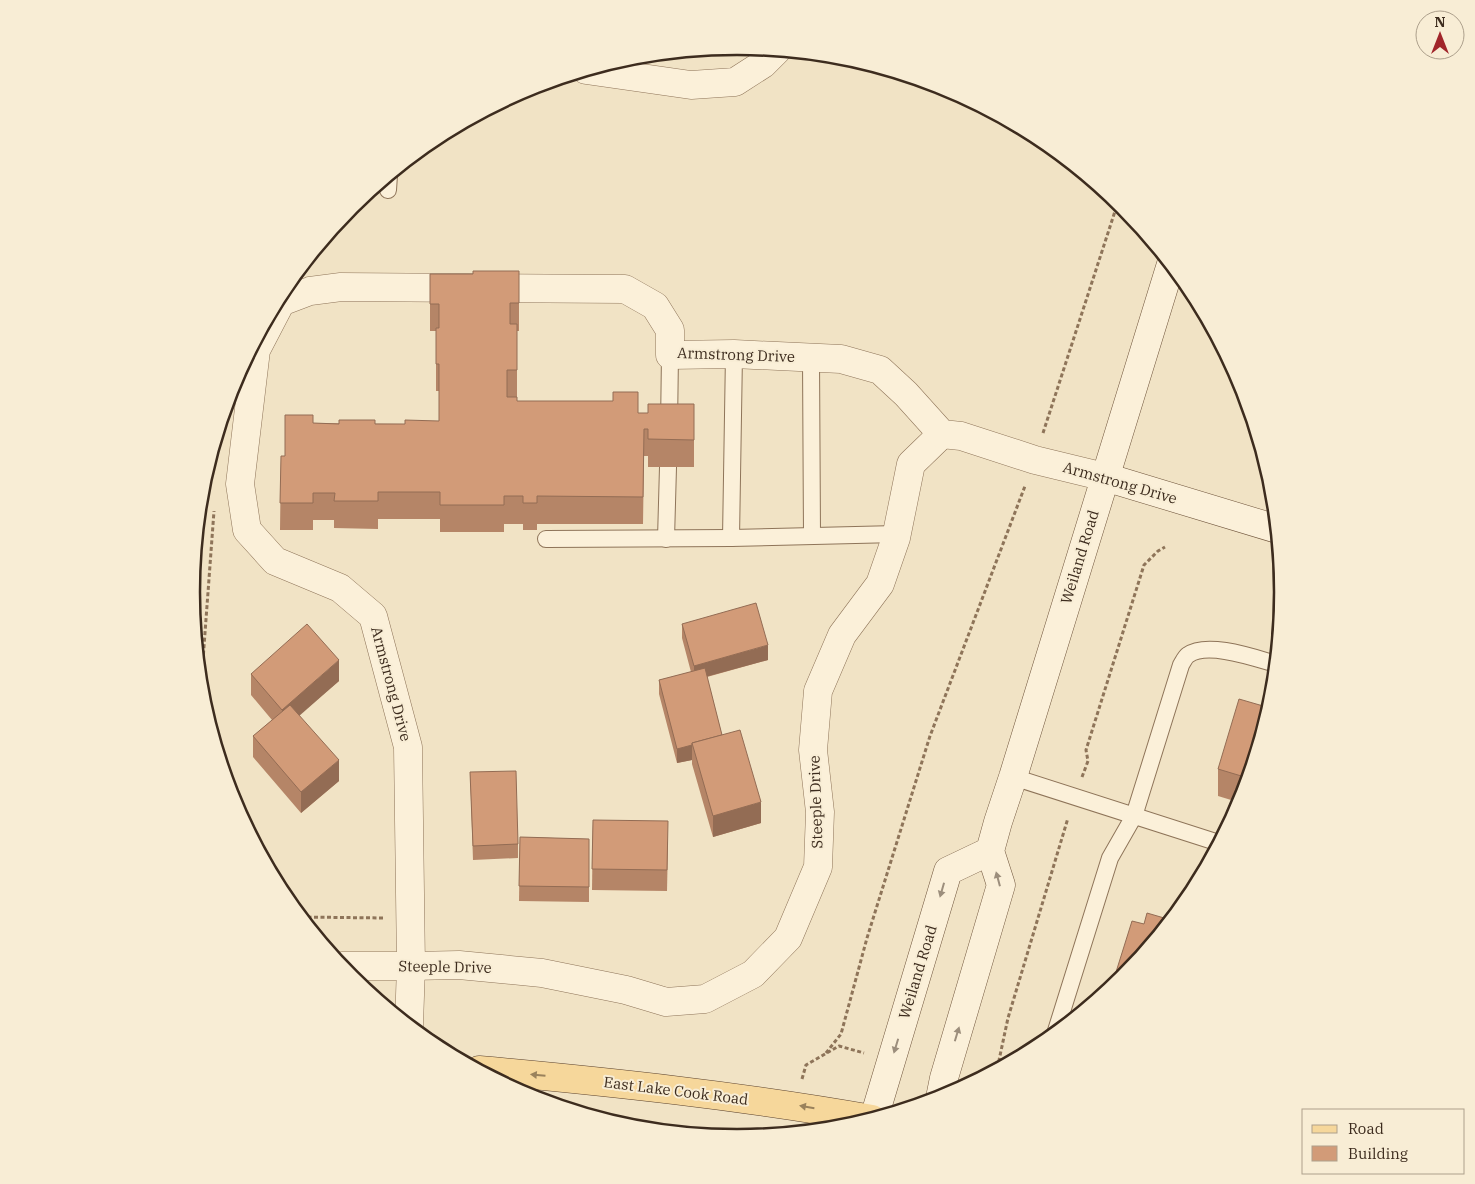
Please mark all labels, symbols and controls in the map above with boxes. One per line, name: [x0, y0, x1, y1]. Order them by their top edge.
north arrow: [1415, 10, 1465, 60]
text: N: [1434, 13, 1446, 31]
street label: Armstrong Drive: [677, 343, 795, 366]
street label: Armstrong Drive: [1061, 457, 1179, 508]
street label: Weiland Road: [1056, 508, 1103, 606]
street label: Armstrong Drive: [367, 624, 416, 743]
street label: Steeple Drive: [804, 755, 827, 849]
one-way arrow: [994, 871, 1002, 886]
one-way arrow: [938, 882, 946, 897]
street label: Weiland Road: [894, 923, 941, 1021]
street label: Steeple Drive: [398, 956, 492, 977]
one-way arrow: [953, 1027, 961, 1042]
one-way arrow: [891, 1038, 899, 1053]
one-way arrow: [530, 1071, 546, 1079]
street label: East Lake Cook Road: [603, 1072, 749, 1109]
one-way arrow: [799, 1103, 815, 1111]
legend: [1302, 1109, 1465, 1174]
text: Road: [1348, 1119, 1384, 1138]
text: Building: [1348, 1144, 1408, 1163]

